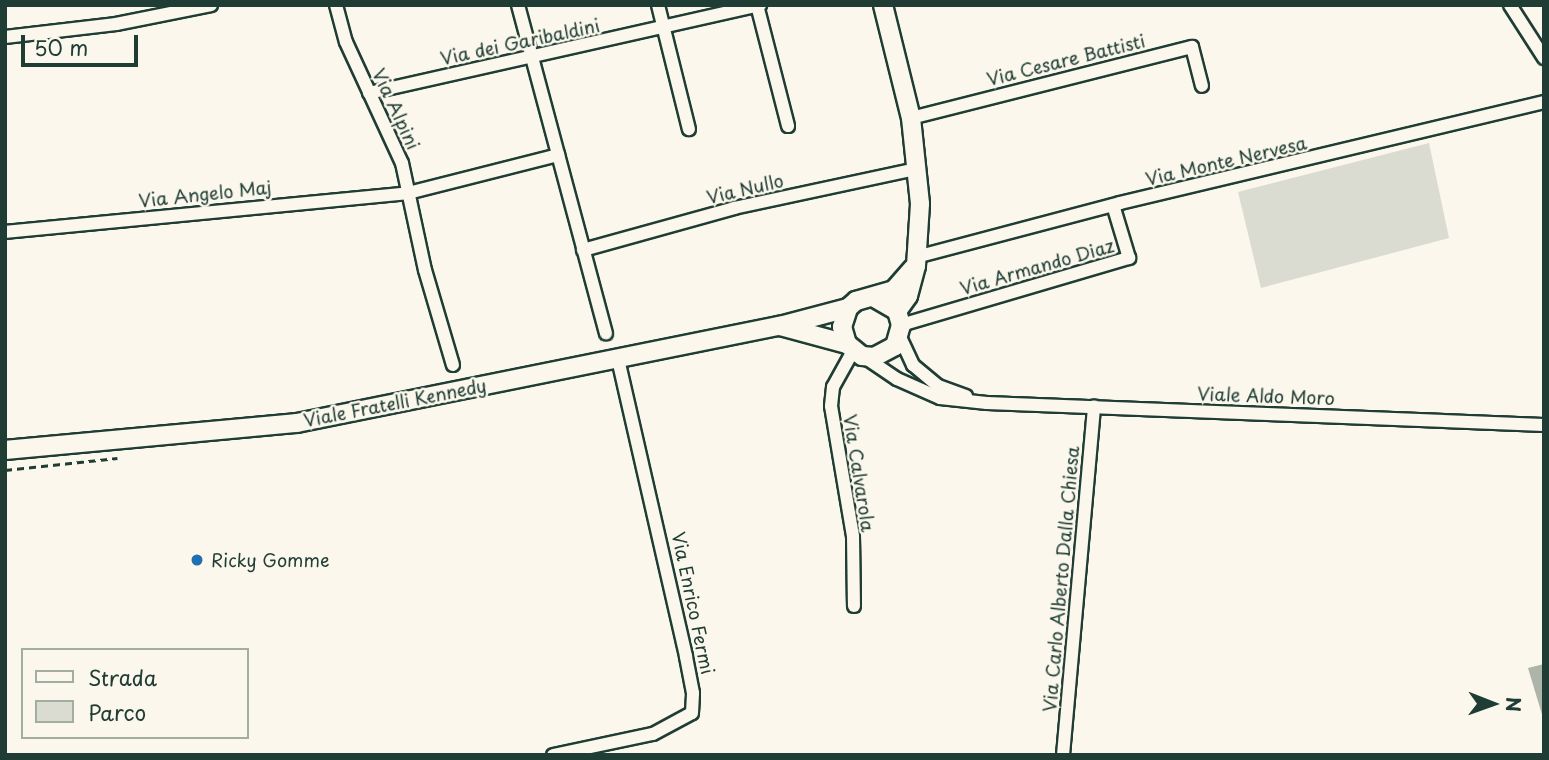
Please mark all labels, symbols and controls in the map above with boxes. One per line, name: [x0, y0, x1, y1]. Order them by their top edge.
street label: Via dei Garibaldini: [439, 15, 601, 69]
scale bar: [24, 21, 142, 65]
street label: Via Cesare Battisti: [984, 30, 1148, 90]
text: 50 m: [34, 31, 88, 63]
street label: Via Alpini: [368, 65, 424, 153]
street label: Via Monte Nervesa: [1143, 132, 1309, 190]
street label: Via Nullo: [704, 170, 786, 208]
street label: Via Angelo Maj: [138, 176, 272, 212]
street label: Via Armando Diaz: [957, 235, 1117, 299]
street label: Viale Fratelli Kennedy: [300, 374, 490, 432]
street label: Viale Aldo Moro: [1196, 383, 1336, 409]
street label: Via Calvarola: [839, 414, 879, 532]
street label: Via Carlo Alberto Dalla Chiesa: [1039, 444, 1083, 714]
street label: Via Enrico Fermi: [667, 530, 719, 676]
place label: Ricky Gomme: [211, 549, 332, 571]
marker: Ricky Gomme: [189, 552, 205, 568]
legend: [21, 648, 248, 739]
text: Strada: [88, 661, 157, 693]
north arrow: [1458, 669, 1528, 739]
text: Parco: [88, 696, 146, 728]
text: N: [1500, 697, 1528, 712]

